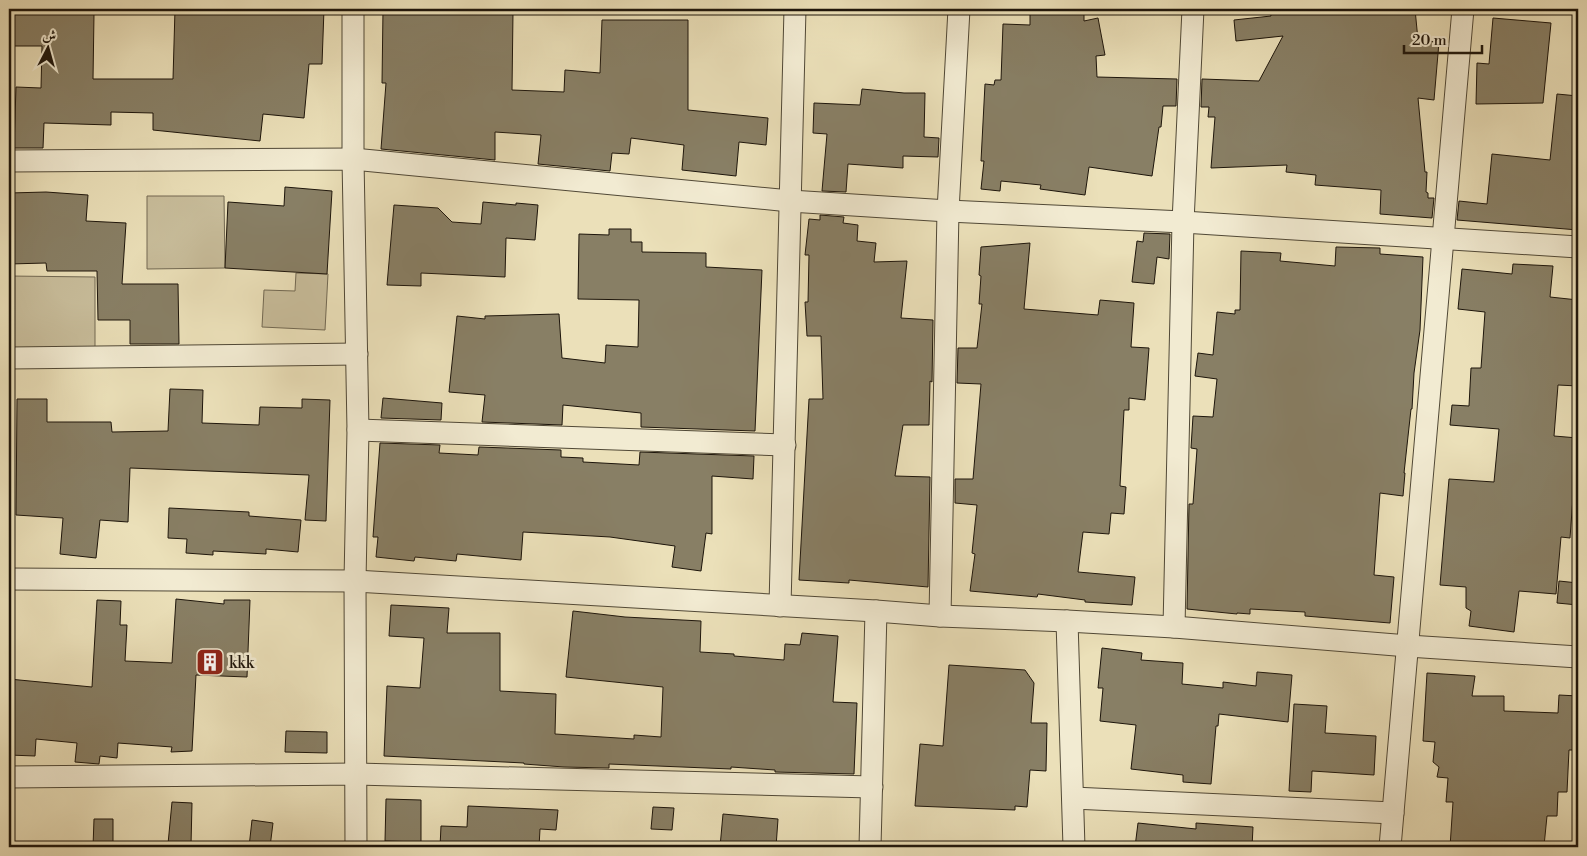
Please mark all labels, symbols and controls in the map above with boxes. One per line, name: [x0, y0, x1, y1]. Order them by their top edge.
north arrow: [22, 22, 72, 72]
scale bar: [1404, 22, 1482, 54]
text: ش: [41, 26, 57, 46]
text: 20 m: [1412, 31, 1447, 50]
building icon: kkk: [195, 647, 225, 677]
place label: kkk: [229, 653, 256, 673]

